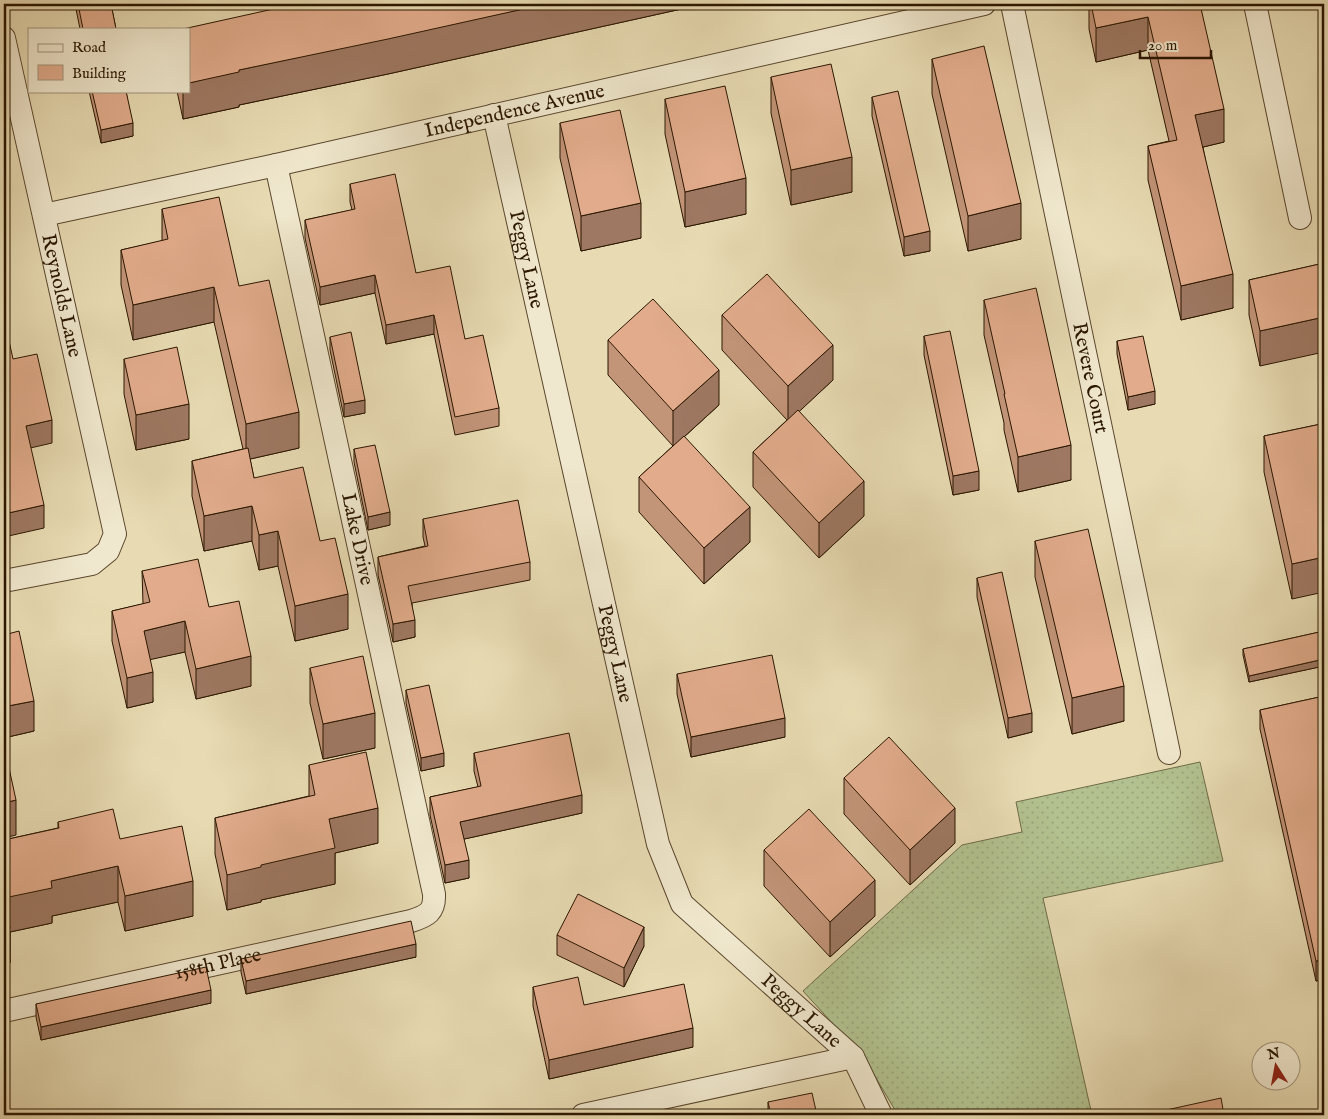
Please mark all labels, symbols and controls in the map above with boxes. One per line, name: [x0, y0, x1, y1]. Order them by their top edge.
legend: [28, 28, 190, 92]
scale bar: [1140, 28, 1212, 60]
text: 20 m: [1148, 36, 1178, 55]
text: Road: [72, 38, 107, 57]
text: Building: [72, 64, 127, 83]
street label: Independence Avenue: [422, 78, 607, 143]
street label: Peggy Lane: [503, 208, 550, 311]
street label: Reynolds Lane: [36, 232, 88, 360]
street label: Revere Court: [1067, 320, 1114, 436]
street label: Lake Drive: [335, 491, 379, 587]
street label: Peggy Lane: [592, 602, 638, 705]
street label: 158th Place: [172, 942, 263, 985]
street label: Peggy Lane: [756, 968, 847, 1053]
north arrow: [1250, 1042, 1300, 1092]
text: N: [1265, 1044, 1281, 1064]

